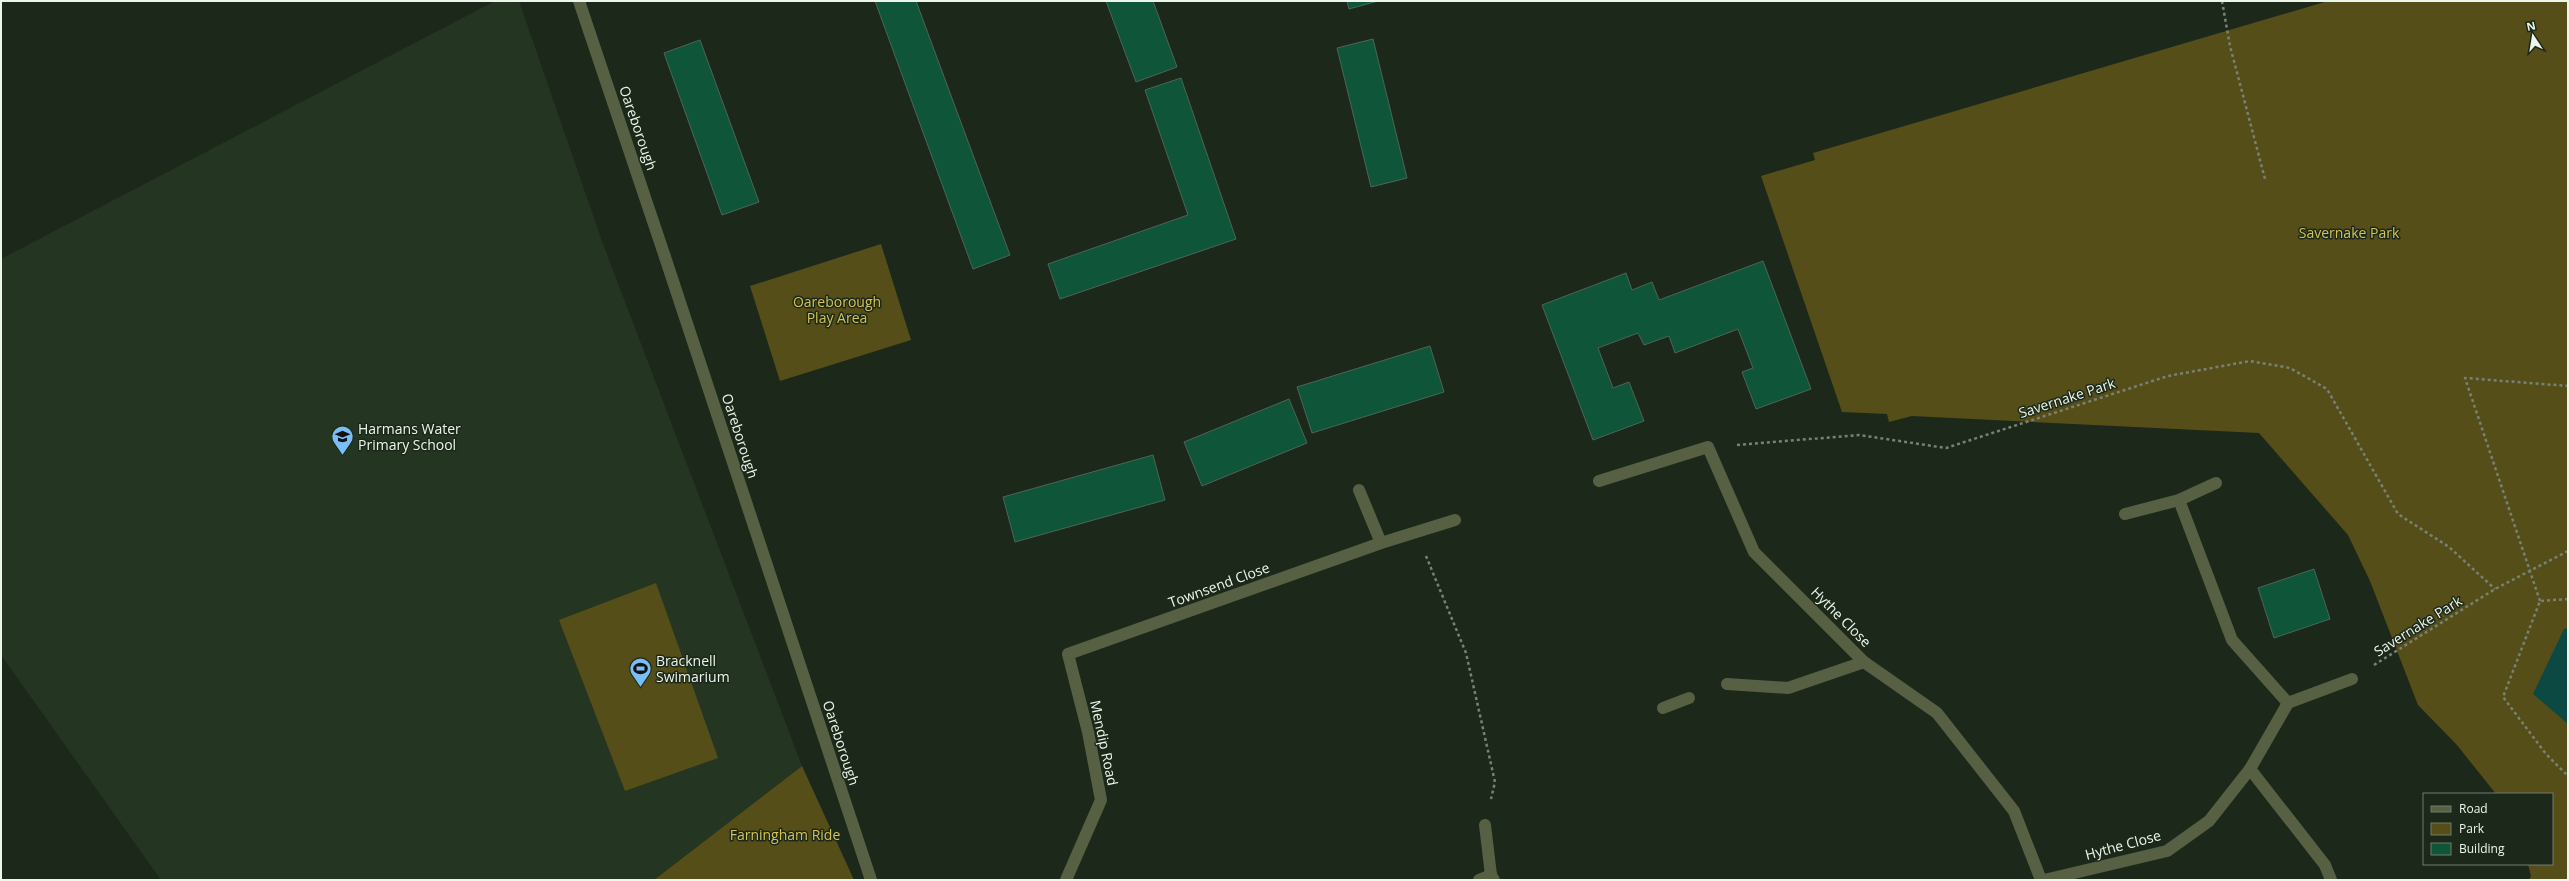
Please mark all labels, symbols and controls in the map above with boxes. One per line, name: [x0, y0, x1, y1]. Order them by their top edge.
north arrow: [2513, 16, 2553, 56]
text: N: [2525, 17, 2537, 34]
street label: Oareborough: [615, 83, 662, 173]
park label: Savernake Park: [2299, 223, 2400, 242]
park label: Oareborough Play Area: [793, 292, 881, 327]
street label: Savernake Park: [2016, 373, 2118, 422]
street label: Oareborough: [718, 391, 763, 481]
place label: Harmans Water Primary School: [358, 419, 461, 454]
school or university icon: Harmans Water Primary School: [330, 424, 356, 457]
street label: Townsend Close: [1166, 557, 1272, 612]
street label: Hythe Close: [1807, 582, 1876, 651]
street label: Savernake Park: [2370, 591, 2466, 660]
place label: Bracknell Swimarium: [656, 651, 730, 686]
sports icon: Bracknell Swimarium: [627, 656, 653, 689]
street label: Oareborough: [819, 698, 864, 788]
street label: Mendip Road: [1086, 698, 1123, 787]
legend: [2423, 793, 2553, 865]
text: Road: [2459, 800, 2488, 817]
text: Park: [2459, 820, 2485, 837]
park label: Farningham Ride: [730, 825, 840, 844]
street label: Hythe Close: [2083, 825, 2163, 864]
text: Building: [2459, 840, 2505, 857]

